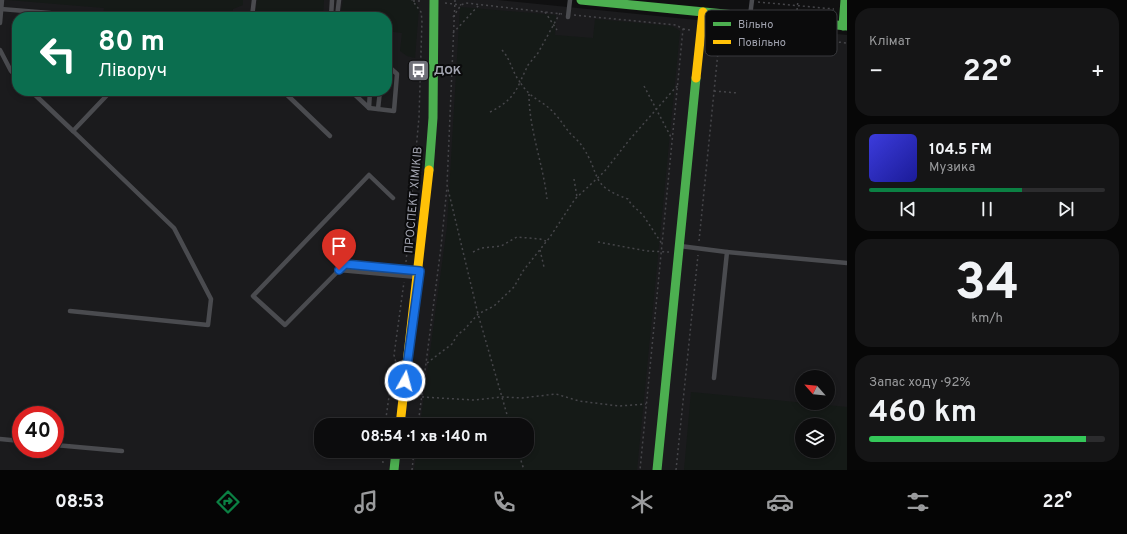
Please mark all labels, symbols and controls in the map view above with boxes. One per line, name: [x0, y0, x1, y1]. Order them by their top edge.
legend: [705, 10, 837, 56]
text: Вільно: [738, 18, 773, 32]
text: 80 m: [98, 25, 165, 61]
icon: left: [32, 28, 84, 80]
text: Клімат: [869, 34, 911, 50]
text: Повільно: [738, 36, 786, 50]
text: 22°: [962, 54, 1012, 91]
bus stop icon: ДОК: [406, 58, 432, 84]
text: −: [869, 59, 883, 86]
text: +: [1091, 59, 1105, 86]
text: Ліворуч: [98, 60, 167, 83]
place label: ДОК: [434, 63, 462, 79]
text: 104.5 FM: [929, 141, 992, 160]
street label: ПРОСПЕКТ ХІМІКІВ: [401, 146, 427, 254]
text: Музика: [929, 160, 975, 176]
icon: previous: [897, 198, 919, 220]
icon: pause: [976, 198, 998, 220]
icon: next: [1055, 198, 1077, 220]
pin: [322, 229, 356, 270]
icon: arrive: [328, 235, 350, 257]
text: 34: [955, 252, 1019, 318]
text: km/h: [971, 311, 1003, 327]
position arrow: [384, 360, 426, 402]
north arrow: [795, 370, 835, 410]
map controls: [795, 370, 835, 458]
text: Запас ходу · 92%: [869, 375, 971, 391]
text: 460 km: [869, 395, 977, 432]
speed limit sign: 40: [12, 406, 64, 458]
button: layers: [795, 418, 835, 458]
text: 08:54 · 1 хв · 140 m: [361, 428, 487, 447]
icon: directions: [214, 488, 242, 516]
icon: music: [352, 488, 380, 516]
icon: phone: [490, 488, 518, 516]
icon: climate: [628, 488, 656, 516]
icon: car: [766, 488, 794, 516]
icon: filters: [904, 488, 932, 516]
text: 08:53: [55, 491, 104, 514]
text: 22°: [1042, 491, 1072, 514]

